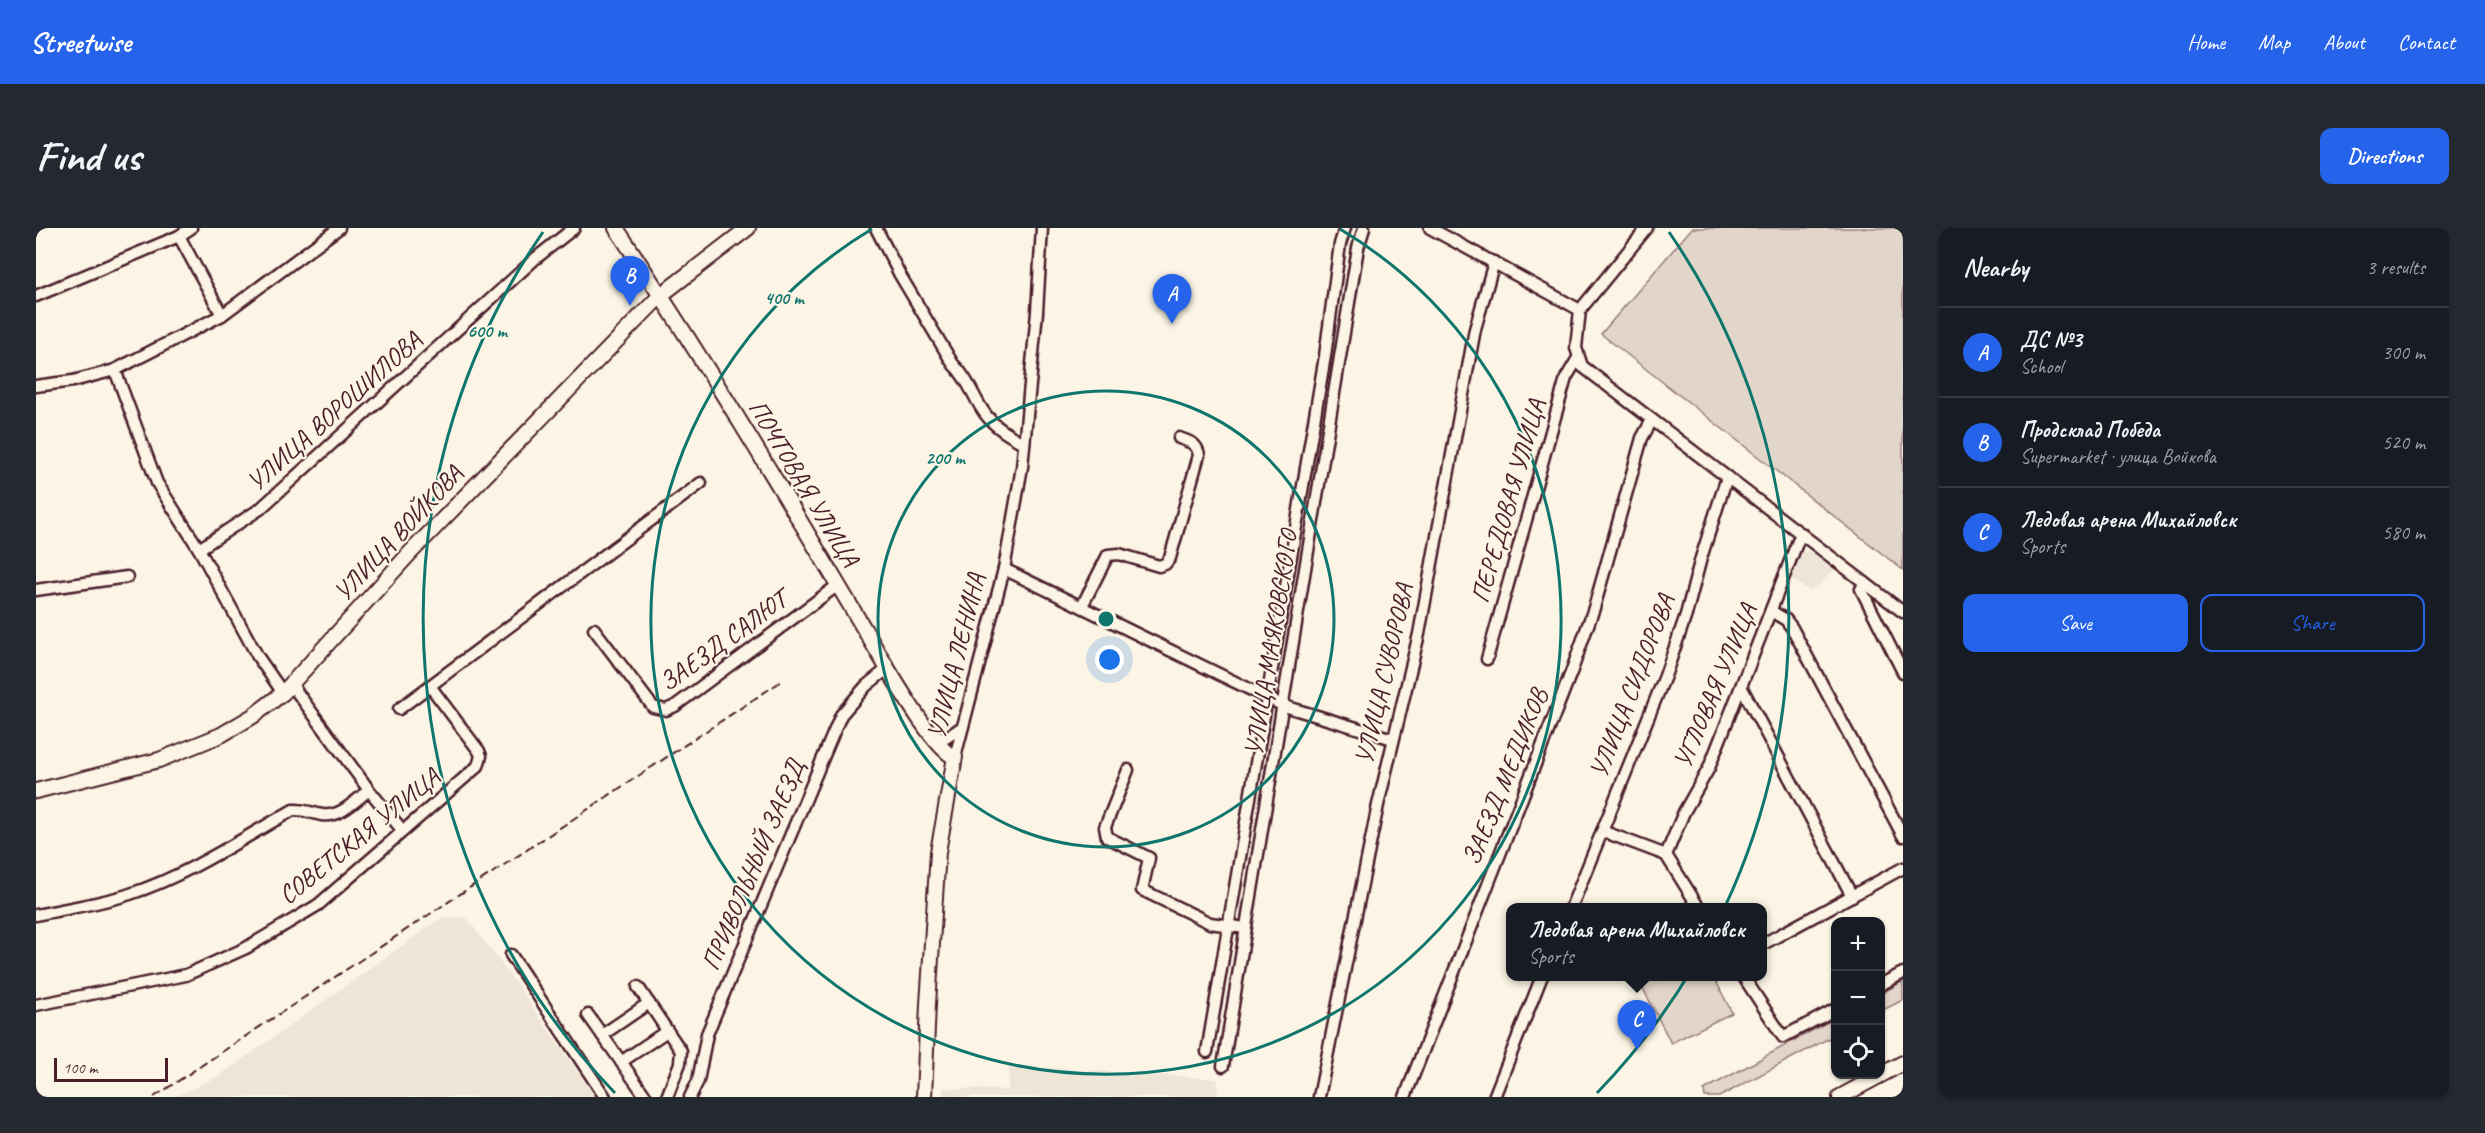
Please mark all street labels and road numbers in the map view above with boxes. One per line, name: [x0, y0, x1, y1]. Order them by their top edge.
street label: УЛИЦА ВОРОШИЛОВА: [240, 323, 429, 498]
street label: ПОЧТОВАЯ УЛИЦА: [741, 394, 868, 574]
street label: ПЕРЕДОВАЯ УЛИЦА: [1463, 395, 1553, 607]
street label: УЛИЦА ВОЙКОВА: [326, 457, 470, 608]
street label: УЛИЦА МАЯКОВСКОГО: [1237, 525, 1306, 758]
street label: УЛИЦА ЛЕНИНА: [919, 569, 993, 742]
street label: ЗАЕЗД САЛЮТ: [652, 579, 799, 699]
street label: УЛИЦА СУВОРОВА: [1347, 579, 1421, 767]
street label: УЛИЦА СИДОРОВА: [1582, 588, 1683, 782]
street label: УГЛОВАЯ УЛИЦА: [1666, 597, 1765, 773]
street label: ЗАЕЗД МЕДИКОВ: [1455, 683, 1556, 870]
street label: ПРИВОЛЬНЫЙ ЗАЕЗД: [694, 753, 813, 975]
street label: СОВЕТСКАЯ УЛИЦА: [272, 760, 448, 911]

